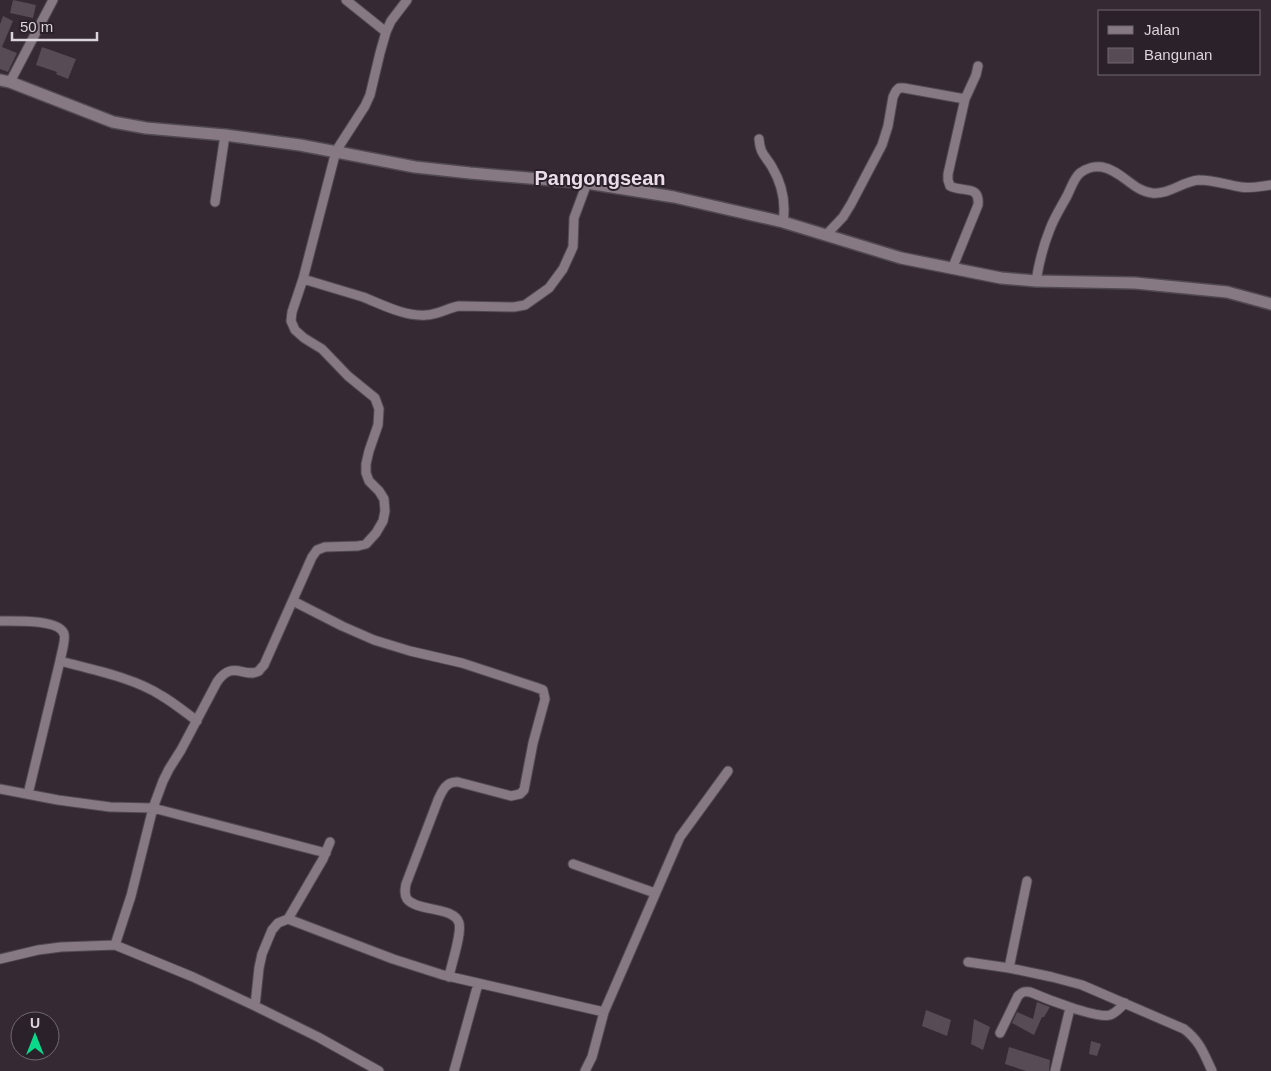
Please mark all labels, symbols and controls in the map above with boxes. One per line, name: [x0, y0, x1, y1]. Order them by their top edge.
scale bar: [12, 10, 98, 42]
legend: [1098, 10, 1261, 75]
text: 50 m: [20, 18, 53, 35]
text: Jalan: [1144, 21, 1180, 38]
text: Bangunan: [1144, 46, 1212, 63]
district label: Pangongsean: [534, 167, 666, 189]
north arrow: [10, 1011, 60, 1061]
text: U: [30, 1015, 40, 1031]

